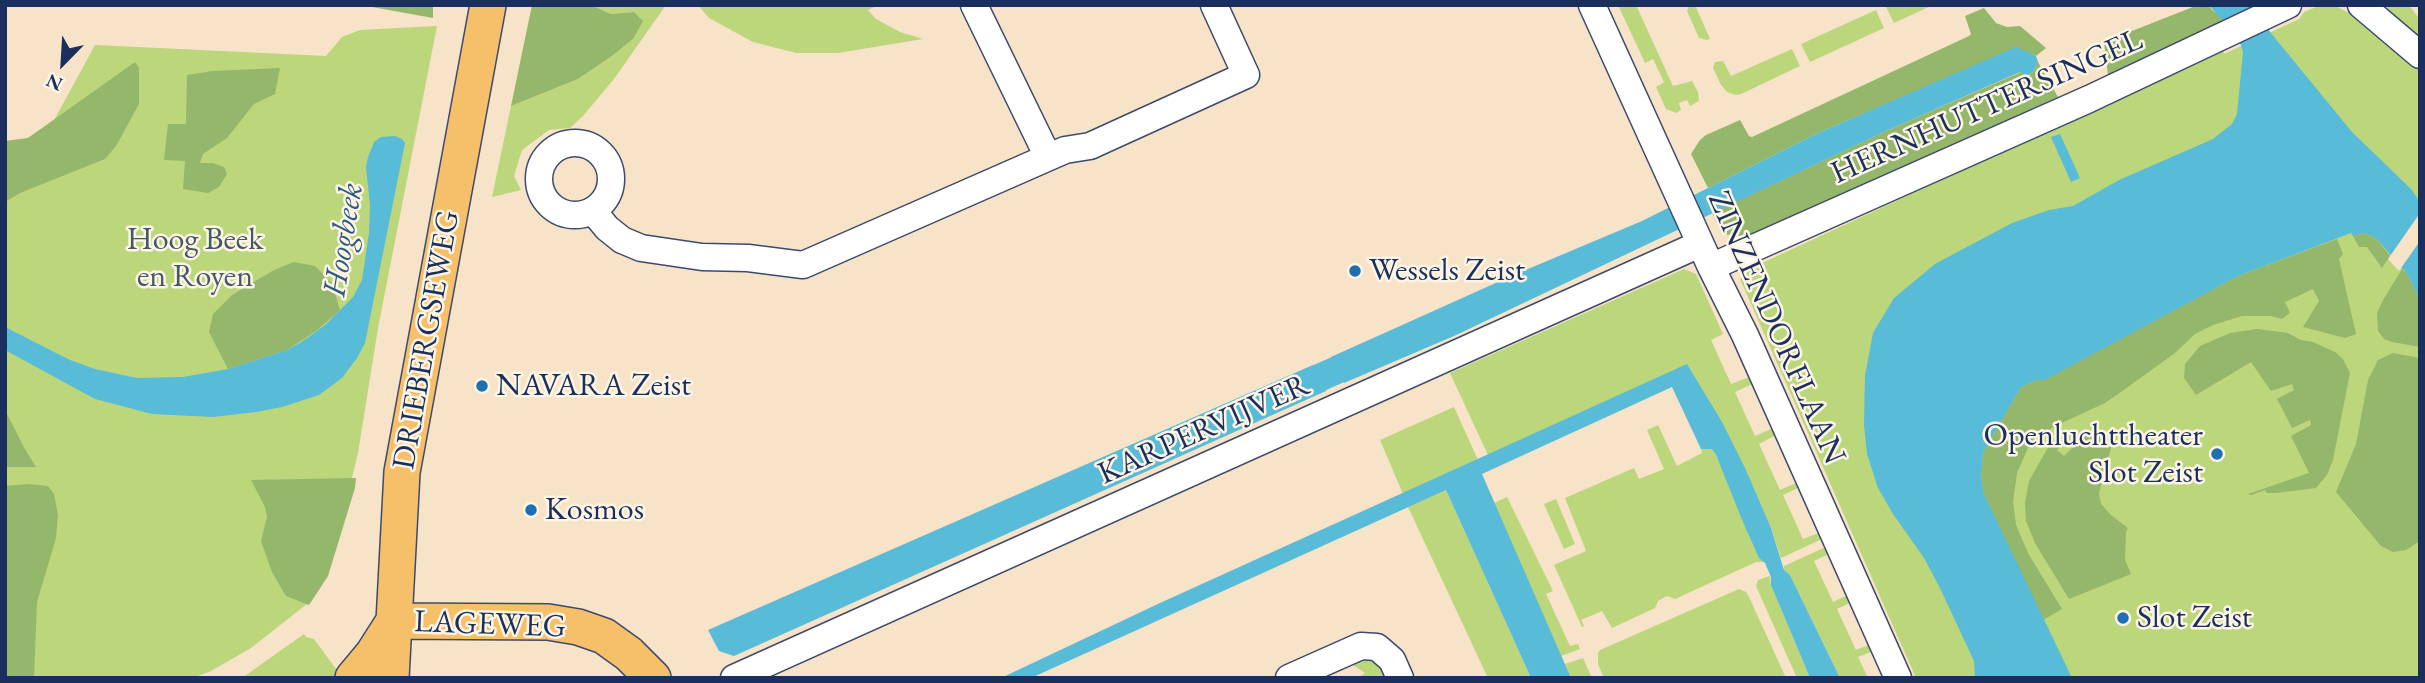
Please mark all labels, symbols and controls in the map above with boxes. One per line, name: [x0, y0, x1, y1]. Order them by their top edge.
street label: HERNHUTTERSINGEL: [1825, 21, 2149, 193]
north arrow: [28, 28, 98, 98]
text: N: [42, 68, 66, 97]
water label: Hoogbeek: [316, 180, 372, 300]
street label: ZINZENDORFLAAN: [1699, 186, 1853, 470]
street label: DRIEBERGSEWEG: [385, 207, 469, 473]
park label: Hoog Beek en Royen: [127, 221, 263, 296]
place label: Wessels Zeist: [1369, 252, 1525, 290]
marker: Wessels Zeist: [1347, 263, 1363, 279]
street label: KARPERVIJVER: [1092, 366, 1316, 494]
place label: NAVARA Zeist: [496, 367, 691, 405]
marker: NAVARA Zeist: [474, 378, 490, 394]
place label: Openluchttheater Slot Zeist: [1984, 417, 2203, 492]
marker: Openluchttheater Slot Zeist: [2209, 446, 2225, 462]
place label: Kosmos: [545, 491, 644, 529]
marker: Kosmos: [523, 502, 539, 518]
place label: Slot Zeist: [2137, 599, 2252, 637]
street label: LAGEWEG: [413, 603, 567, 647]
marker: Slot Zeist: [2115, 610, 2131, 626]

